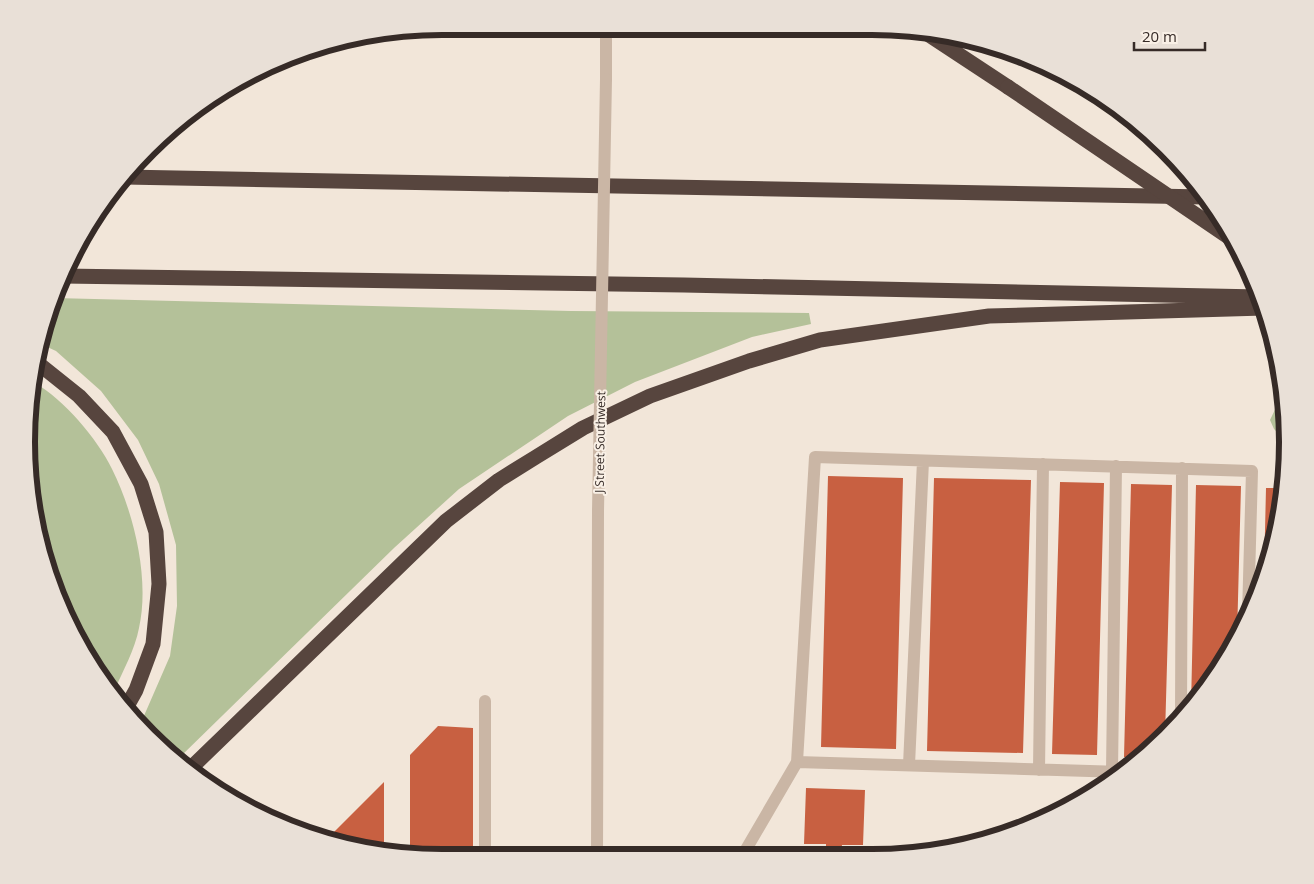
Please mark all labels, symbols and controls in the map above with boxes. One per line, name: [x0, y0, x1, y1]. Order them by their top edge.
scale bar: [1134, 20, 1205, 52]
text: 20 m: [1142, 26, 1177, 46]
street label: J Street Southwest: [591, 391, 609, 494]

